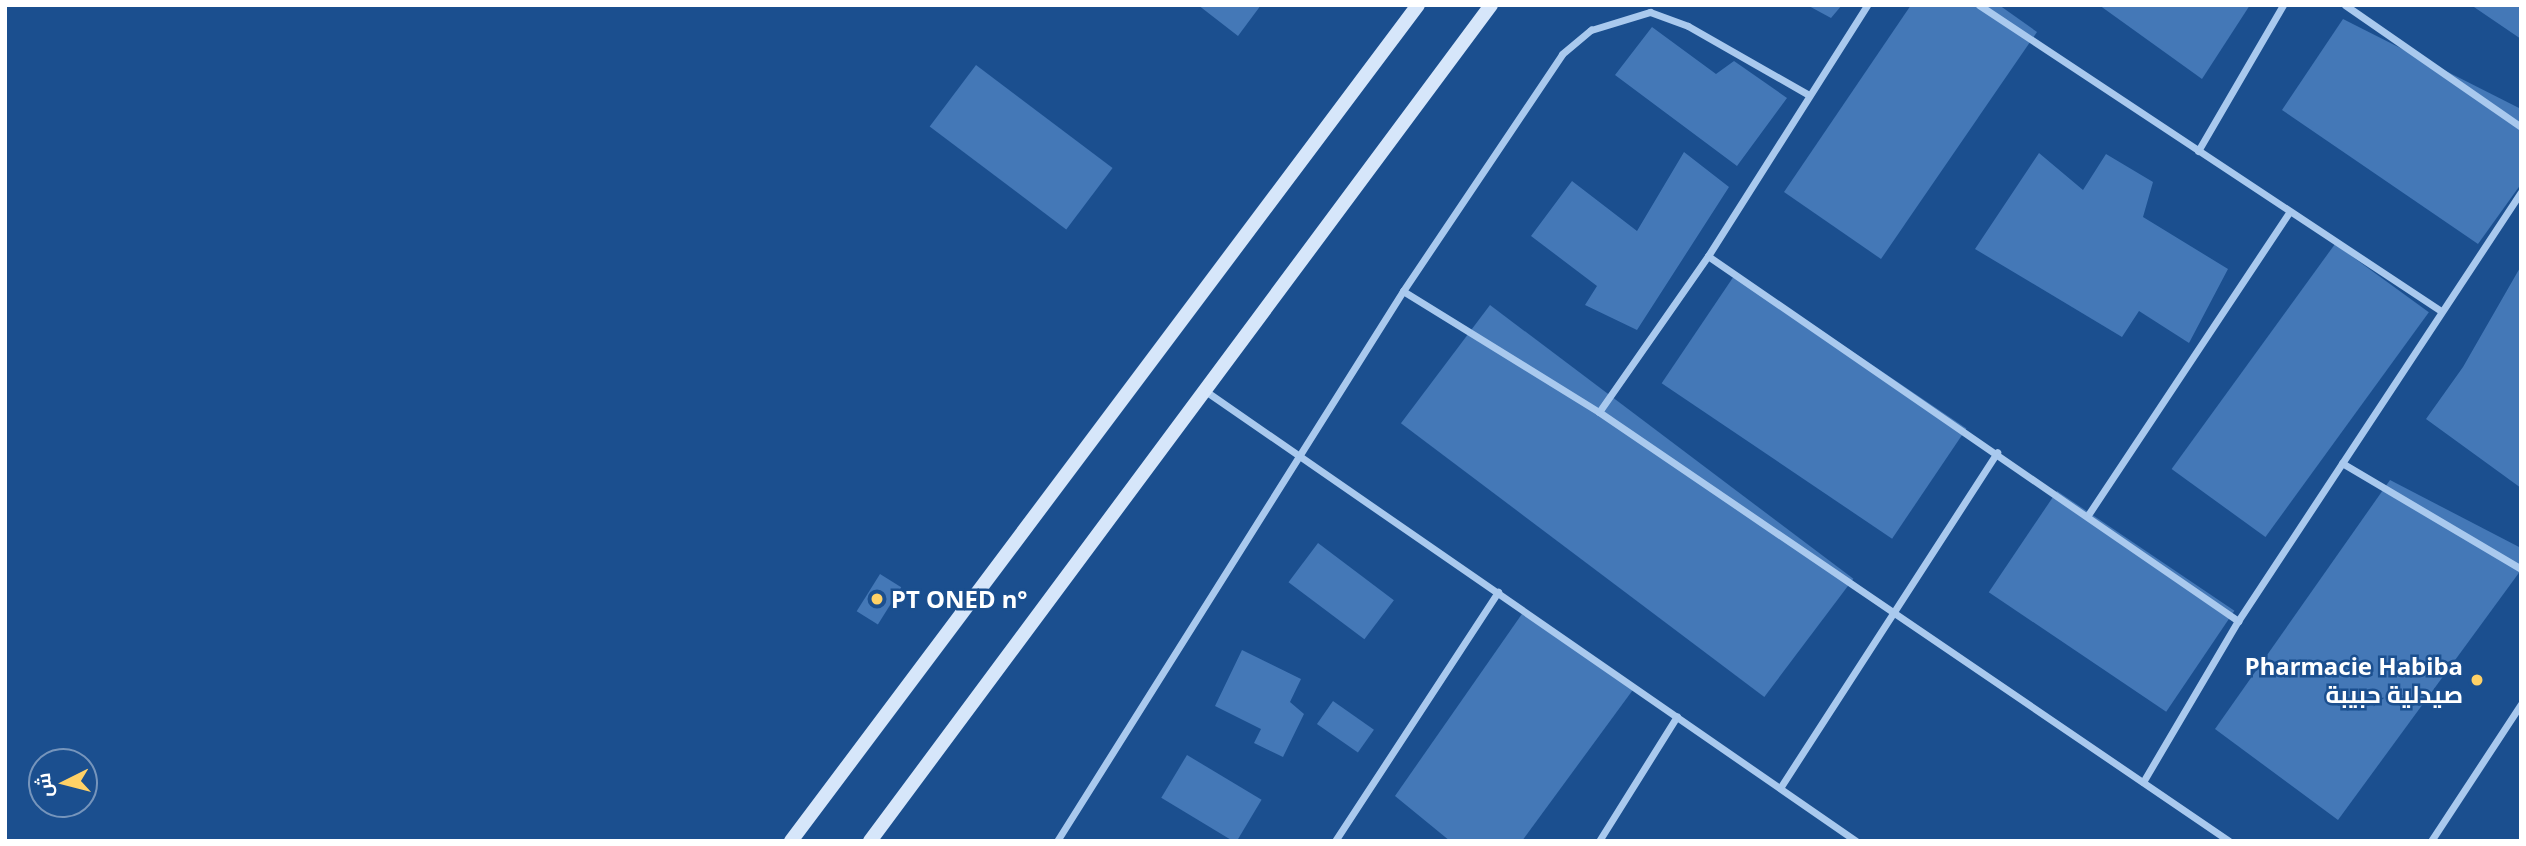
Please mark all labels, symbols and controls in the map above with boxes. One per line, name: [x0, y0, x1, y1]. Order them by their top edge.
place label: PT ONED n°: [891, 585, 1028, 613]
marker: PT ONED n°: [869, 591, 885, 607]
place label: Pharmacie Habiba صيدلية حبيبة: [2245, 652, 2463, 708]
marker: Pharmacie Habiba صيدلية حبيبة: [2469, 672, 2485, 688]
north arrow: [28, 748, 98, 818]
text: ش: [30, 772, 58, 798]

